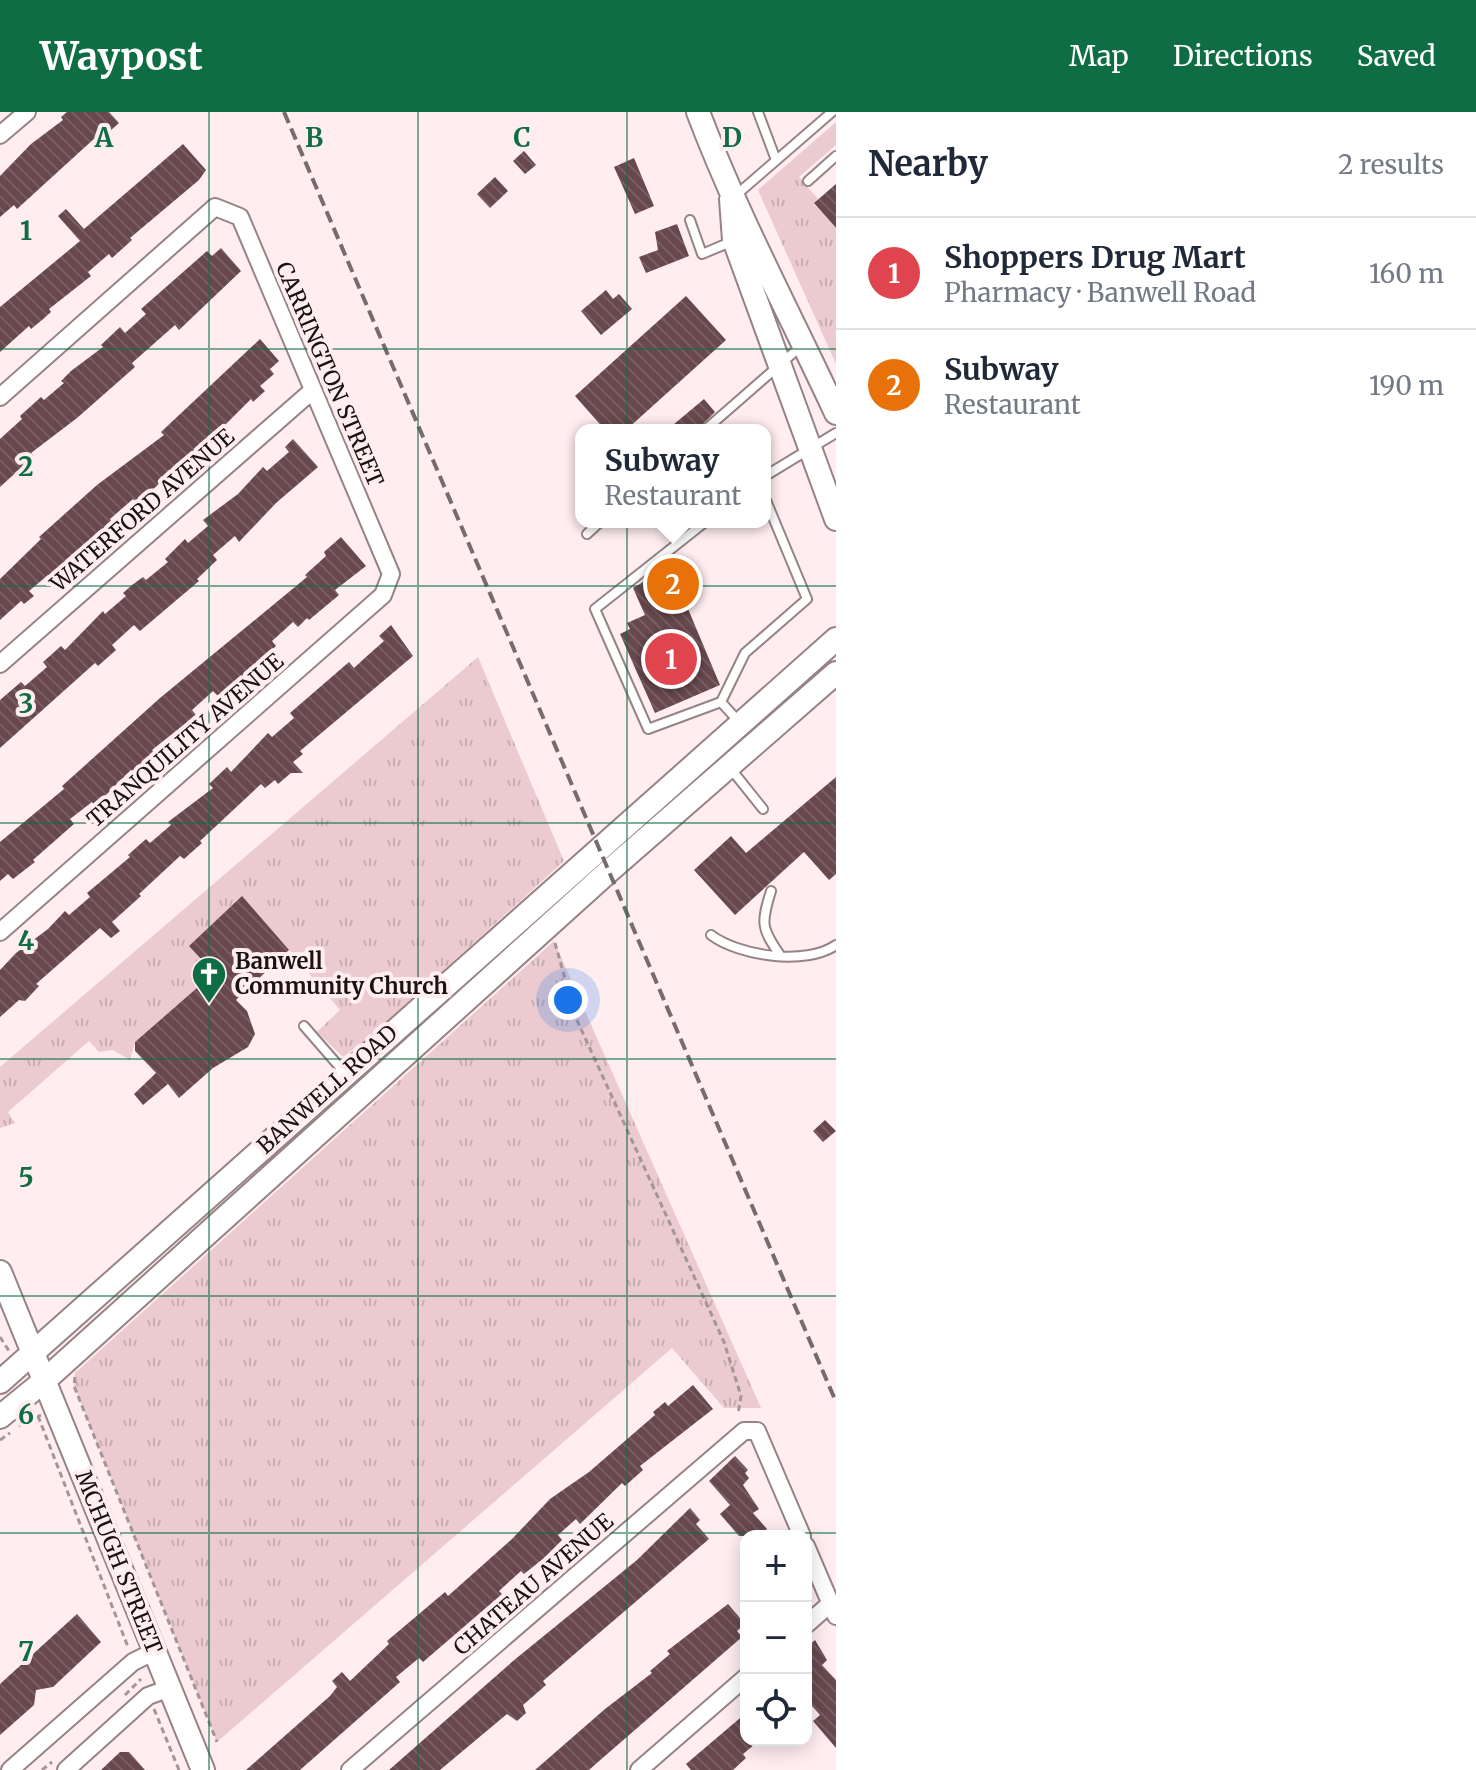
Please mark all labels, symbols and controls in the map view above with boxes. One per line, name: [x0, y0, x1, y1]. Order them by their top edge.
text: Waypost: [40, 33, 203, 80]
text: Map: [1069, 38, 1129, 74]
text: Directions: [1173, 38, 1313, 74]
text: Saved: [1357, 38, 1436, 74]
text: A: [94, 121, 114, 154]
text: B: [305, 121, 323, 154]
text: C: [513, 121, 531, 154]
text: D: [722, 121, 742, 154]
text: Nearby: [868, 143, 988, 185]
text: 2 results: [1338, 148, 1444, 181]
text: 1: [20, 214, 32, 247]
text: Shoppers Drug Mart: [944, 238, 1246, 276]
street label: CARRINGTON STREET: [270, 257, 390, 491]
text: 1: [888, 257, 900, 290]
text: 160 m: [1369, 257, 1444, 290]
text: Pharmacy · Banwell Road: [944, 276, 1256, 309]
text: Subway: [944, 350, 1059, 388]
text: 2: [886, 369, 902, 402]
text: 190 m: [1369, 369, 1444, 402]
text: Restaurant: [944, 388, 1081, 421]
street label: WATERFORD AVENUE: [43, 422, 240, 598]
popup: [575, 424, 771, 528]
text: Subway: [605, 441, 719, 479]
text: 2: [18, 450, 34, 483]
text: Restaurant: [605, 479, 741, 512]
pin: 2: [647, 554, 699, 614]
pin: 1: [645, 629, 697, 689]
street label: TRANQUILITY AVENUE: [81, 647, 289, 833]
text: 3: [19, 687, 33, 720]
text: 4: [18, 924, 35, 957]
place label: Banwell Community Church: [235, 947, 448, 1000]
church icon: Banwell Community Church: [190, 955, 228, 1005]
your location: [548, 980, 588, 1020]
street label: BANWELL ROAD: [251, 1019, 403, 1159]
text: 5: [18, 1161, 34, 1194]
text: 6: [18, 1398, 34, 1431]
street label: MCHUGH STREET: [69, 1466, 169, 1658]
street label: CHATEAU AVENUE: [447, 1507, 619, 1661]
map controls: [740, 1530, 812, 1746]
button: +: [740, 1530, 812, 1602]
button: −: [740, 1602, 812, 1674]
text: 7: [18, 1635, 34, 1668]
button: locate: [740, 1674, 812, 1746]

